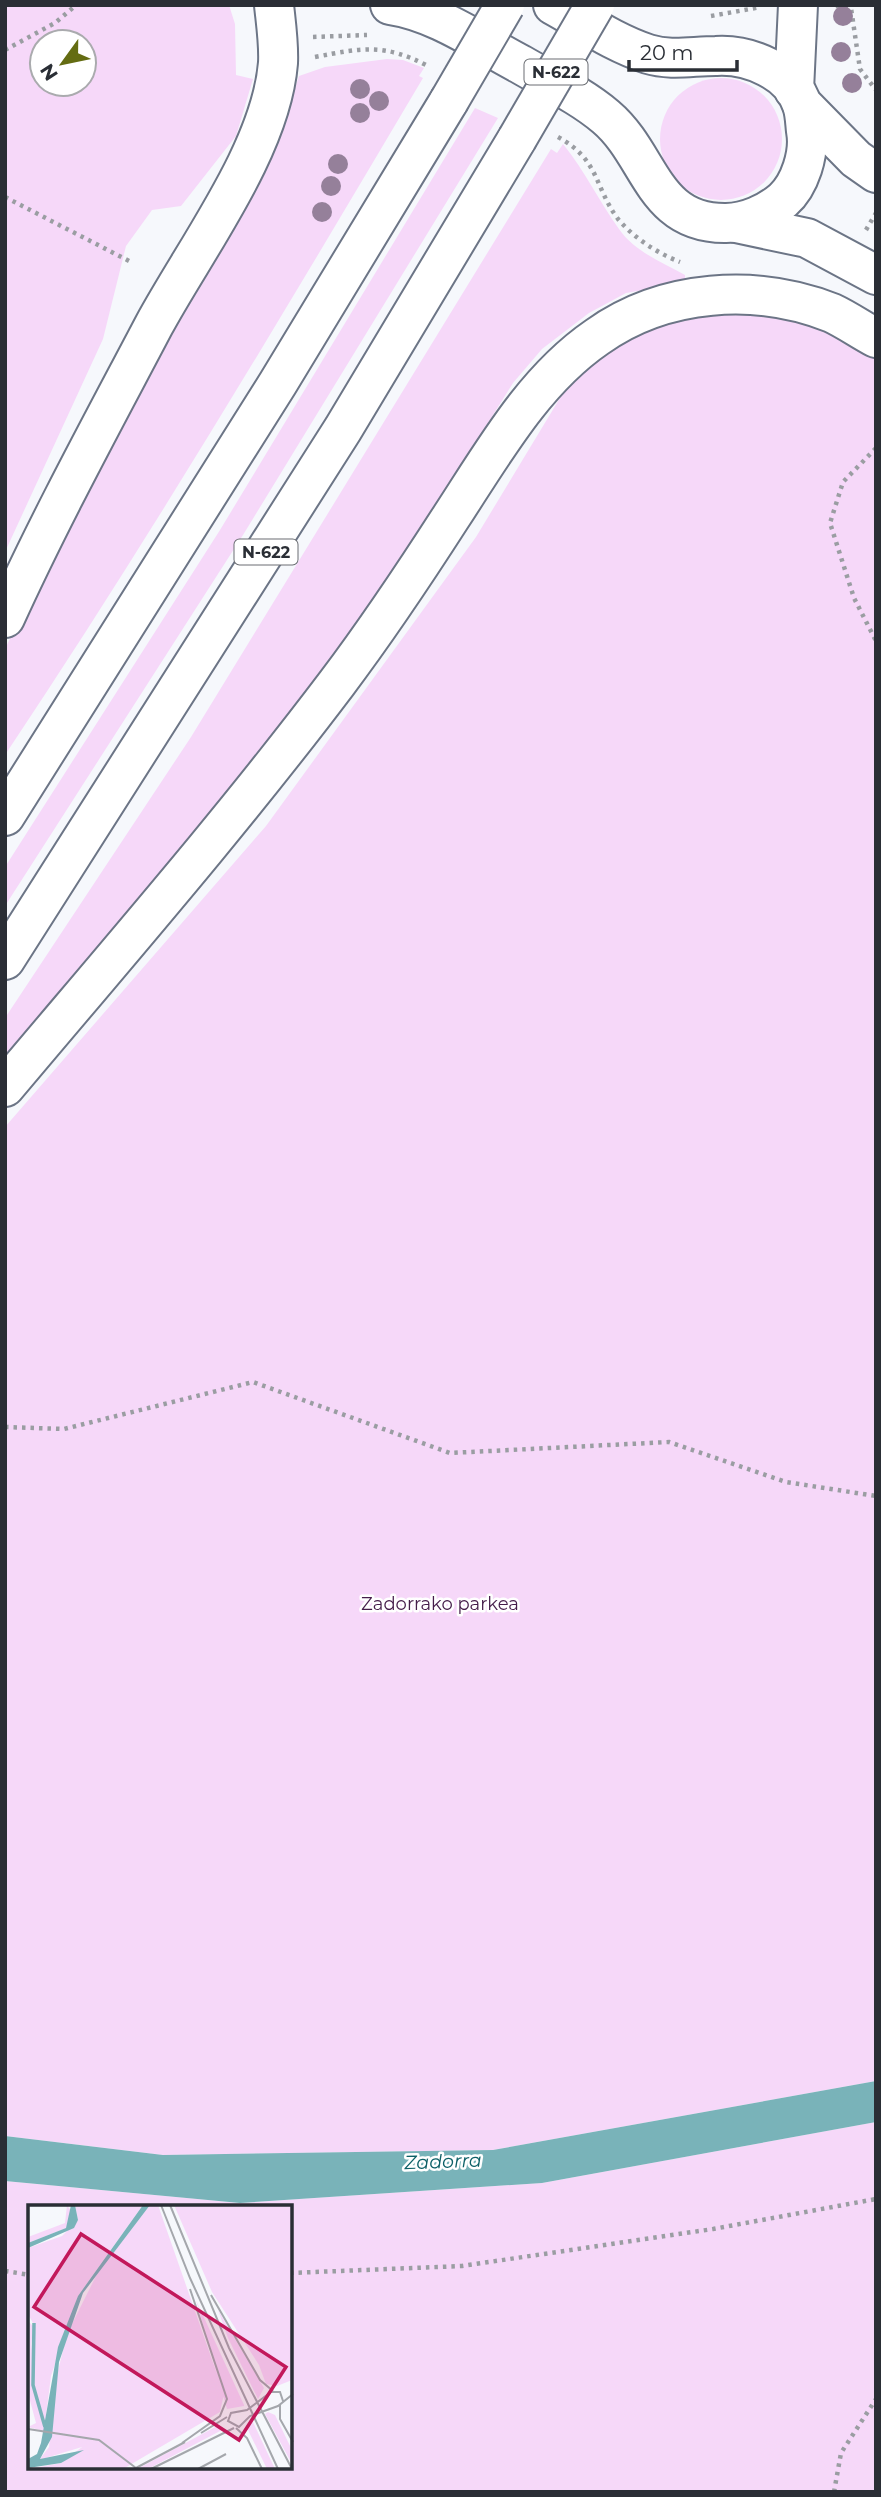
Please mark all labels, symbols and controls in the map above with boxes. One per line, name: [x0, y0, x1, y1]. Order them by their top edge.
north arrow: [28, 28, 98, 98]
scale bar: [629, 28, 738, 72]
text: 20 m: [640, 40, 694, 65]
text: N: [35, 59, 63, 85]
road number: N-622: [524, 60, 588, 85]
road number: N-622: [234, 540, 298, 565]
park label: Zadorrako parkea: [361, 1593, 519, 1615]
water label: Zadorra: [403, 2149, 482, 2174]
inset map: [28, 2205, 292, 2469]

